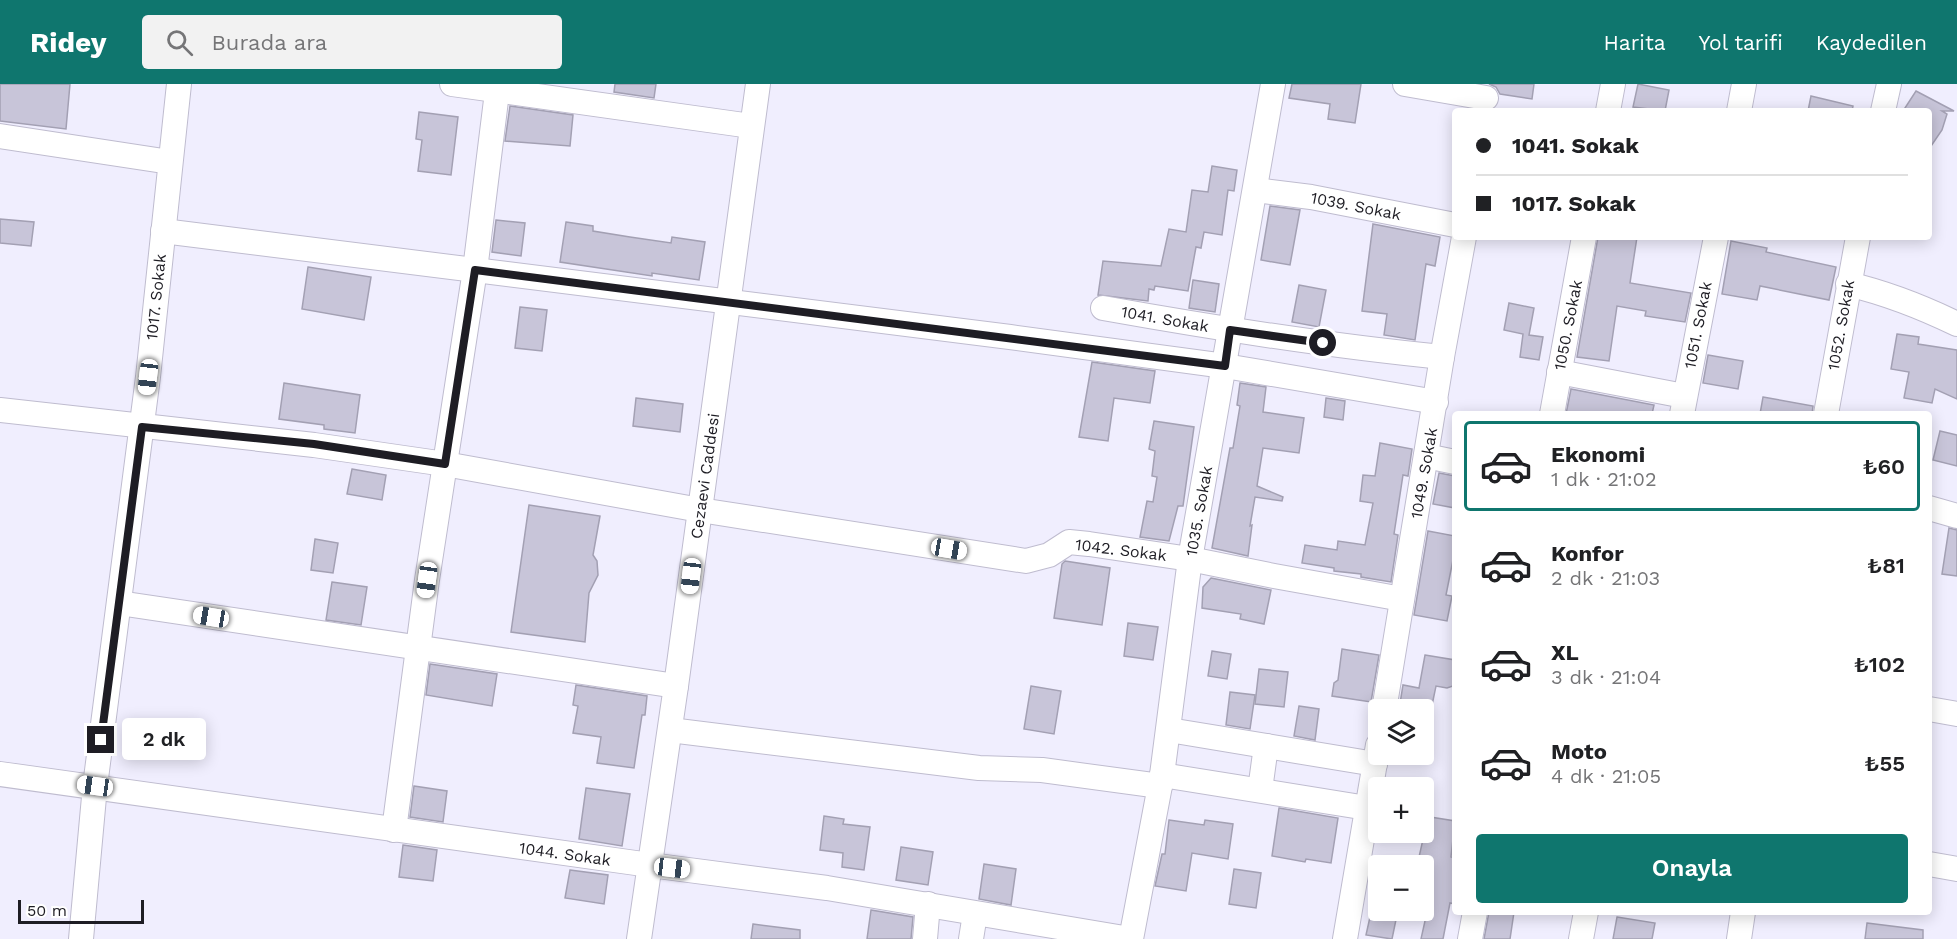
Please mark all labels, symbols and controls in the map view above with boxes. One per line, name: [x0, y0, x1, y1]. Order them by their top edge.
search box: [142, 15, 562, 69]
text: Ridey: [30, 26, 106, 59]
icon: search: [163, 26, 196, 59]
text: Burada ara: [211, 30, 327, 55]
text: Harita: [1604, 30, 1666, 55]
text: Yol tarifi: [1699, 30, 1783, 55]
text: Kaydedilen: [1816, 30, 1927, 55]
text: 1041. Sokak: [1512, 133, 1639, 158]
street label: 1039. Sokak: [1309, 188, 1403, 224]
text: 1017. Sokak: [1512, 191, 1636, 216]
street label: 1017. Sokak: [142, 253, 170, 341]
street label: 1050. Sokak: [1550, 278, 1586, 372]
street label: 1052. Sokak: [1824, 278, 1858, 372]
street label: 1051. Sokak: [1680, 280, 1716, 370]
street label: 1041. Sokak: [1120, 302, 1210, 336]
route start: [1309, 329, 1336, 356]
car: [137, 358, 159, 396]
street label: Cezaevi Caddesi: [687, 412, 723, 540]
street label: 1049. Sokak: [1407, 426, 1441, 520]
icon: car: [1479, 439, 1533, 493]
text: Ekonomi: [1551, 442, 1645, 467]
text: ₺60: [1862, 454, 1905, 479]
street label: 1035. Sokak: [1182, 464, 1216, 558]
text: 1 dk · 21:02: [1551, 467, 1657, 491]
street label: 1042. Sokak: [1074, 535, 1168, 565]
car: [930, 537, 968, 561]
icon: car: [1479, 538, 1533, 592]
text: Konfor: [1551, 541, 1624, 566]
text: ₺81: [1867, 553, 1905, 578]
car: [680, 557, 702, 595]
car: [416, 561, 438, 599]
text: 2 dk · 21:03: [1551, 566, 1660, 590]
car: [192, 605, 230, 629]
icon: car: [1479, 637, 1533, 691]
text: XL: [1551, 640, 1579, 665]
text: ₺102: [1854, 652, 1905, 677]
text: 3 dk · 21:04: [1551, 665, 1661, 689]
map controls: [1368, 699, 1434, 921]
button: layers: [1368, 699, 1434, 765]
callout: 2 dk: [122, 719, 206, 761]
route end: [87, 726, 114, 753]
text: 2 dk: [143, 727, 185, 751]
icon: car: [1479, 736, 1533, 790]
text: Moto: [1551, 739, 1607, 764]
text: ₺55: [1864, 751, 1905, 776]
text: 4 dk · 21:05: [1551, 764, 1661, 788]
car: [76, 775, 114, 797]
button: +: [1368, 777, 1434, 843]
button: Onayla: [1476, 834, 1908, 903]
street label: 1044. Sokak: [518, 838, 612, 870]
button: −: [1368, 855, 1434, 921]
car: [653, 857, 691, 879]
scale bar: [18, 897, 144, 924]
text: 50 m: [27, 901, 67, 920]

